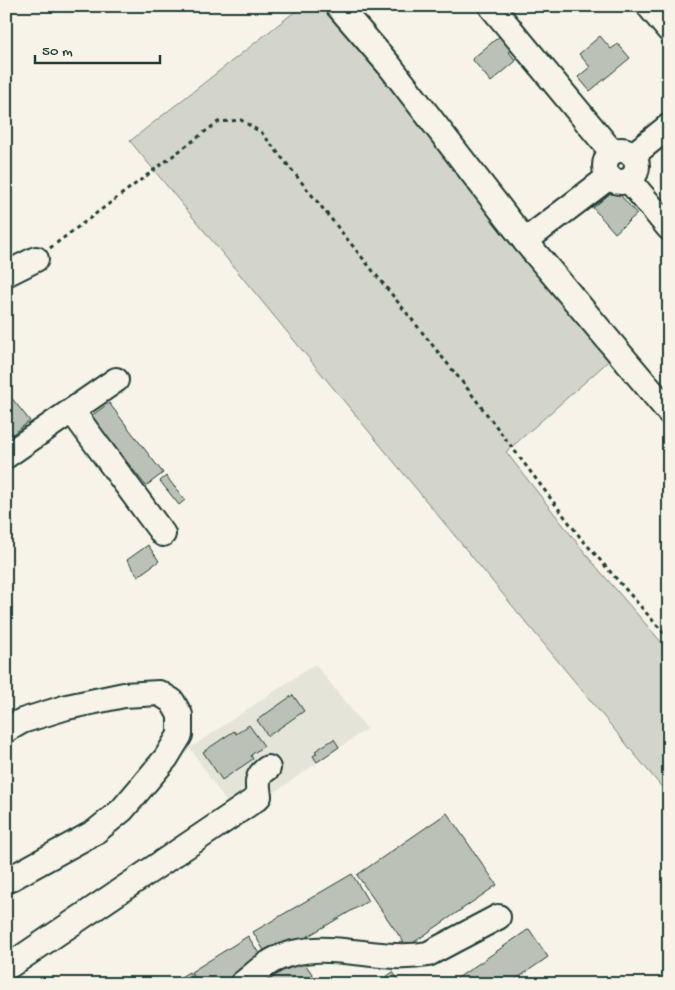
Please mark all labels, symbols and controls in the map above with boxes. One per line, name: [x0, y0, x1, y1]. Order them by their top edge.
scale bar: [35, 32, 160, 64]
text: 50 m: [42, 43, 73, 61]

